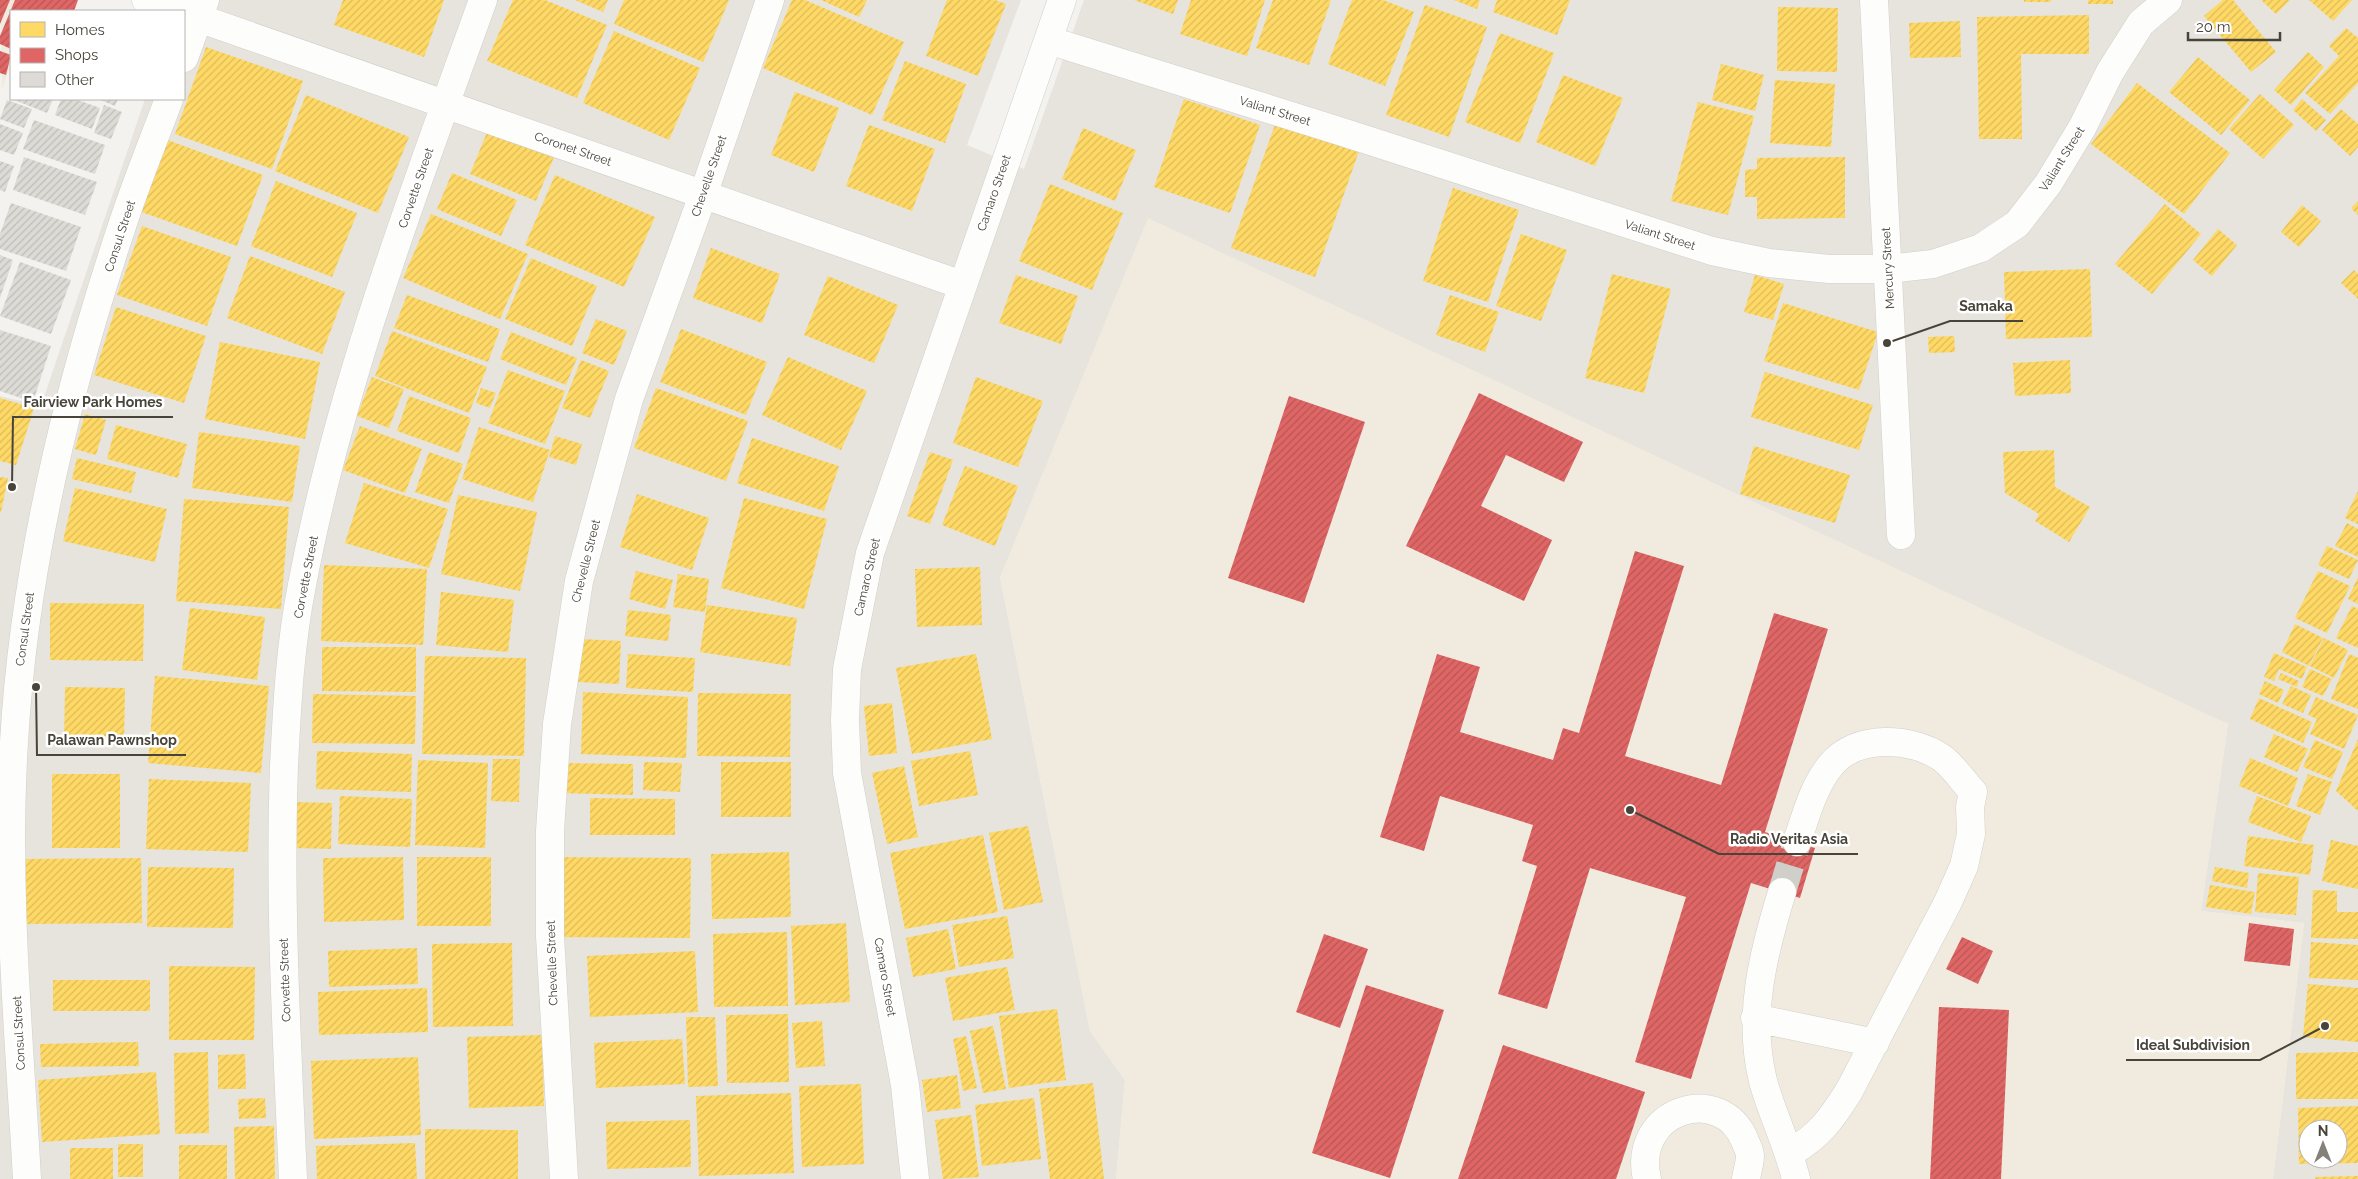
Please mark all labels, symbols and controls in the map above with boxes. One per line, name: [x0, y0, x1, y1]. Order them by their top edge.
legend: [10, 10, 185, 100]
scale bar: [2188, 10, 2280, 42]
text: 20 m: [2196, 18, 2231, 36]
text: Homes: [55, 21, 105, 39]
text: Shops: [55, 46, 98, 64]
text: Other: [55, 71, 95, 89]
street label: Valiant Street: [1238, 94, 1312, 128]
street label: Valiant Street: [2037, 124, 2087, 194]
street label: Coronet Street: [532, 129, 614, 169]
street label: Chevelle Street: [689, 133, 729, 219]
street label: Corvette Street: [396, 146, 436, 230]
street label: Camaro Street: [974, 153, 1014, 233]
street label: Consul Street: [102, 198, 138, 274]
street label: Valiant Street: [1623, 217, 1697, 253]
street label: Mercury Street: [1879, 227, 1897, 309]
callout: Samaka: [1950, 292, 2023, 321]
text: Samaka: [1959, 298, 2013, 314]
callout: Fairview Park Homes: [13, 388, 173, 417]
text: Fairview Park Homes: [24, 394, 163, 410]
street label: Chevelle Street: [569, 518, 603, 604]
street label: Corvette Street: [291, 534, 321, 620]
street label: Camaro Street: [851, 537, 883, 617]
street label: Consul Street: [13, 591, 37, 667]
callout: Palawan Pawnshop: [37, 726, 186, 755]
text: Palawan Pawnshop: [47, 732, 177, 748]
callout: Radio Veritas Asia: [1719, 825, 1858, 854]
text: Radio Veritas Asia: [1730, 831, 1848, 847]
street label: Chevelle Street: [544, 920, 560, 1006]
street label: Camaro Street: [871, 936, 899, 1018]
street label: Corvette Street: [277, 938, 293, 1022]
street label: Consul Street: [10, 995, 28, 1071]
callout: Ideal Subdivision: [2126, 1031, 2260, 1060]
text: Ideal Subdivision: [2136, 1037, 2250, 1053]
north arrow: [2298, 1119, 2348, 1169]
text: N: [2318, 1123, 2328, 1139]

